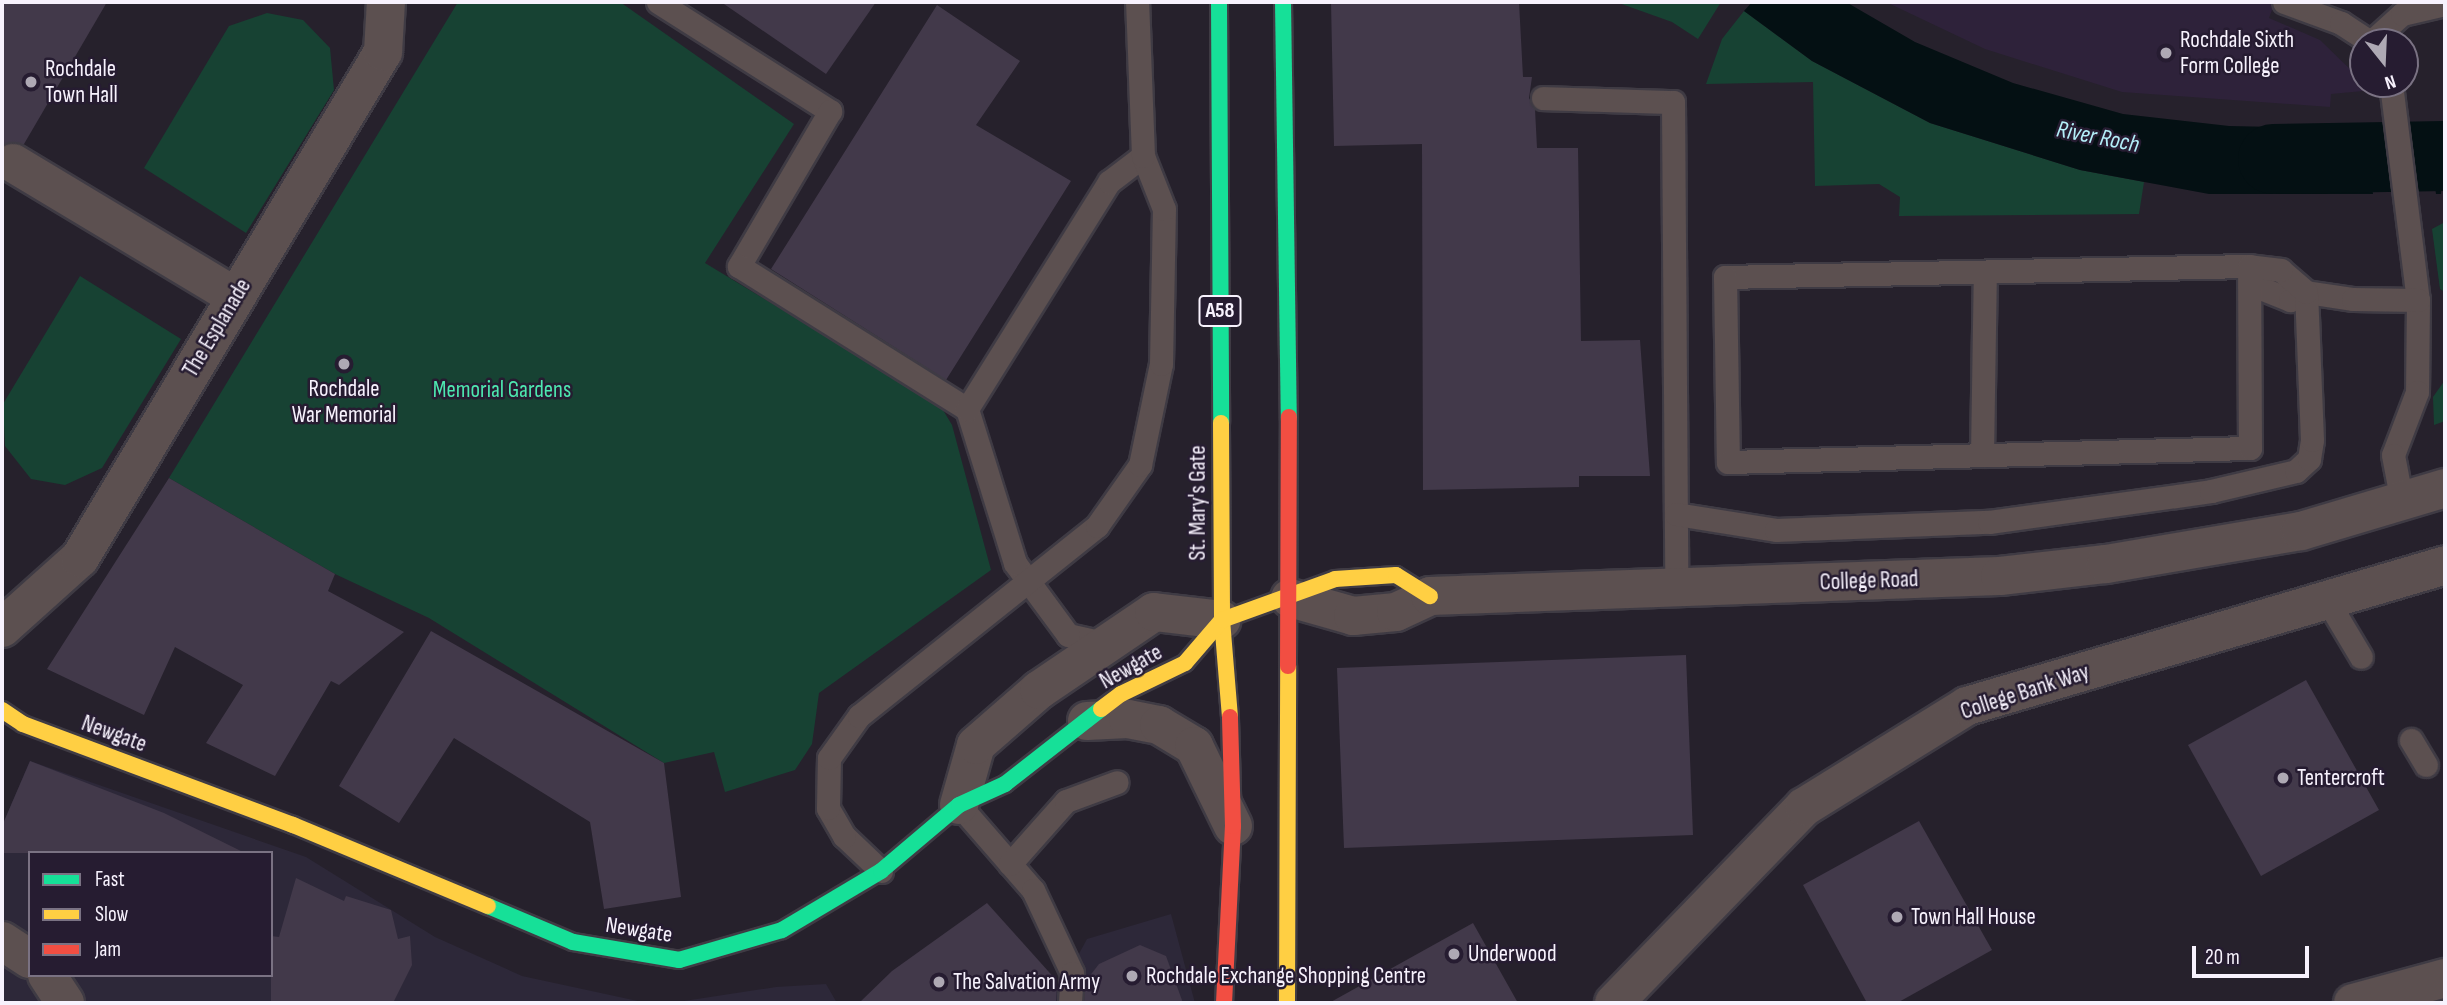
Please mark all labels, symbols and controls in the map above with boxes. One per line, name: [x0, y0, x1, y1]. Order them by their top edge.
place label: Rochdale Sixth Form College: [2180, 26, 2294, 80]
north arrow: [2349, 28, 2419, 98]
marker: Rochdale Sixth Form College: [2158, 45, 2174, 61]
place label: Rochdale Town Hall: [45, 55, 118, 109]
text: N: [2382, 69, 2398, 94]
marker: Rochdale Town Hall: [23, 74, 39, 90]
water label: River Roch: [2054, 115, 2142, 159]
street label: The Esplanade: [177, 274, 257, 382]
road number: A58: [1197, 294, 1243, 328]
marker: Rochdale War Memorial: [336, 356, 352, 372]
place label: Rochdale War Memorial: [292, 375, 396, 429]
park label: Memorial Gardens: [433, 376, 571, 404]
street label: St. Mary's Gate: [1184, 445, 1212, 561]
street label: College Road: [1819, 565, 1919, 597]
street label: Newgate: [1095, 639, 1167, 695]
street label: College Bank Way: [1957, 658, 2093, 726]
street label: Newgate: [78, 710, 150, 758]
place label: Tentercroft: [2297, 764, 2385, 792]
marker: Tentercroft: [2275, 770, 2291, 786]
legend: [28, 851, 273, 977]
text: Fast: [95, 867, 125, 892]
text: Slow: [95, 902, 128, 927]
place label: Town Hall House: [1911, 903, 2036, 931]
marker: Town Hall House: [1889, 909, 1905, 925]
street label: Newgate: [604, 911, 674, 949]
scale bar: [2195, 932, 2312, 976]
text: Jam: [95, 937, 121, 962]
place label: Underwood: [1468, 940, 1557, 968]
text: 20 m: [2205, 945, 2240, 970]
marker: Underwood: [1446, 946, 1462, 962]
place label: Rochdale Exchange Shopping Centre: [1146, 962, 1426, 990]
place label: The Salvation Army: [953, 968, 1100, 996]
marker: Rochdale Exchange Shopping Centre: [1124, 968, 1140, 984]
marker: The Salvation Army: [931, 974, 947, 990]

